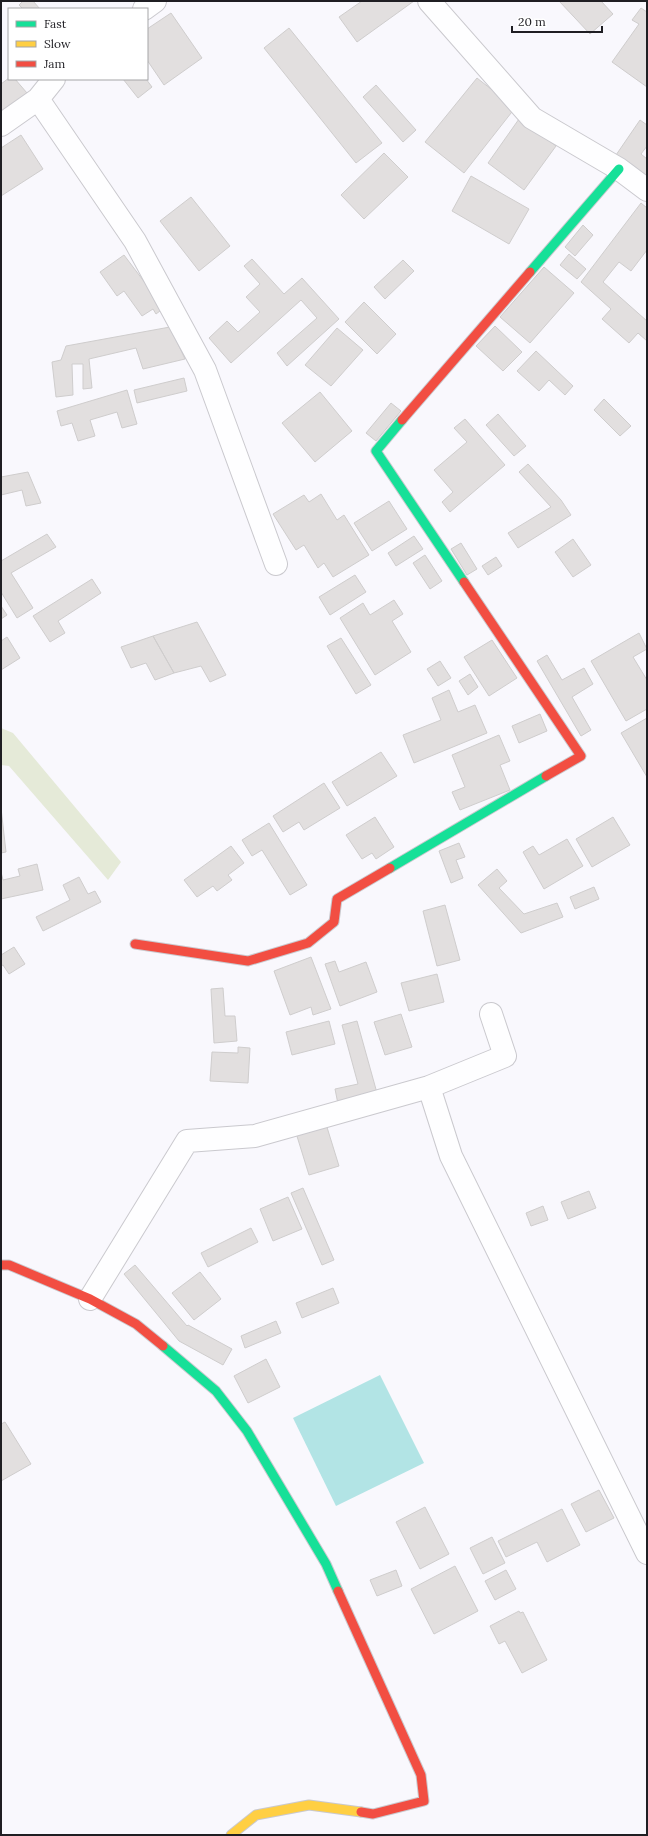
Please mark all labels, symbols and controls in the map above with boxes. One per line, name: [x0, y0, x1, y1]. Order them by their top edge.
legend: [8, 8, 148, 80]
scale bar: [512, 8, 602, 34]
text: 20 m: [518, 14, 546, 29]
text: Fast: [44, 16, 67, 31]
text: Slow: [44, 36, 71, 51]
text: Jam: [43, 56, 65, 71]

